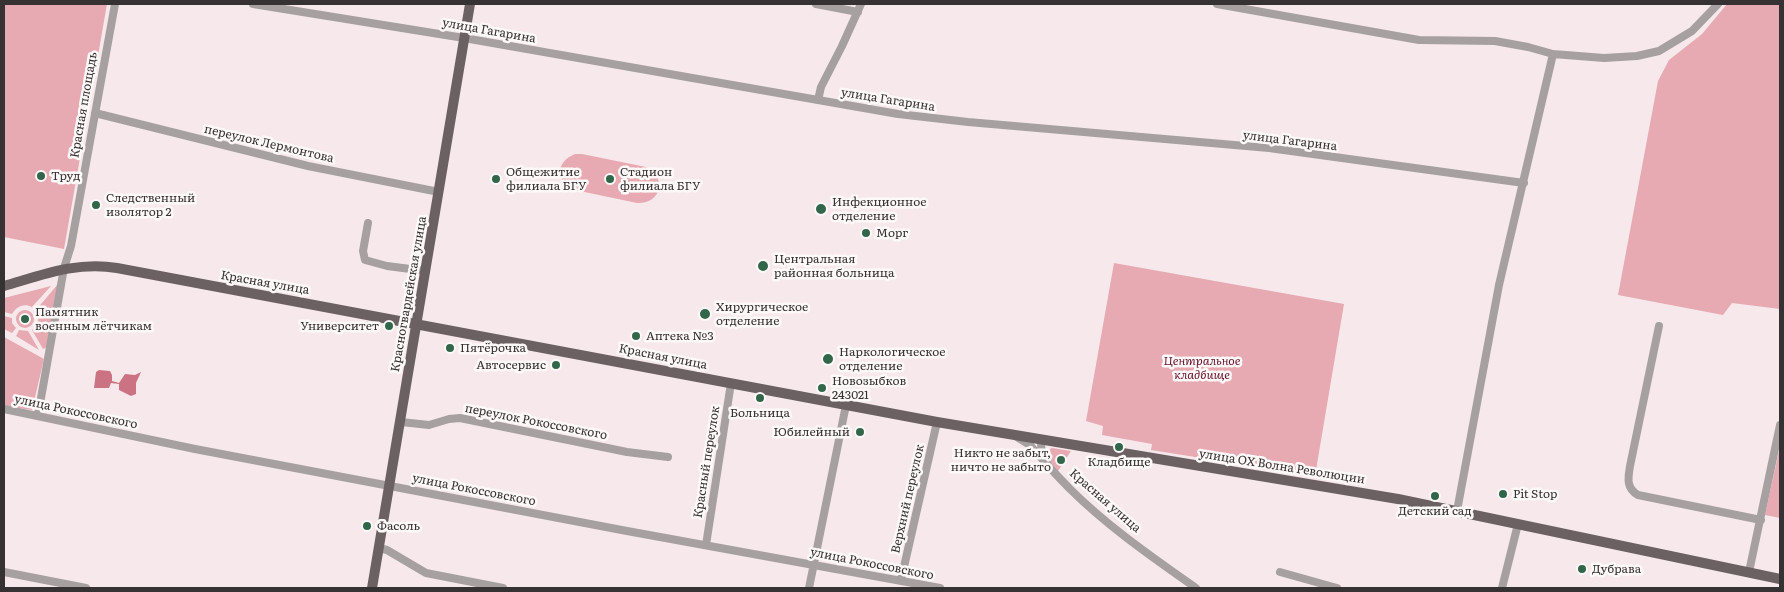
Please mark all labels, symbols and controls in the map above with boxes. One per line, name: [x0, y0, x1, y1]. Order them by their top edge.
street label: улица Гагарина: [441, 16, 537, 46]
street label: Красная площадь: [68, 51, 100, 159]
street label: улица Гагарина: [840, 85, 936, 115]
street label: переулок Лермонтова: [203, 122, 335, 166]
street label: улица Гагарина: [1242, 128, 1338, 154]
place label: Общежитие филиала БГУ: [506, 165, 586, 193]
place label: Стадион филиала БГУ: [620, 165, 700, 193]
place label: Труд: [51, 169, 80, 183]
marker: Труд: [35, 170, 47, 182]
marker: Общежитие филиала БГУ: [490, 173, 502, 185]
marker: Стадион филиала БГУ: [604, 173, 616, 185]
place label: Следственный изолятор 2: [106, 191, 195, 219]
place label: Инфекционное отделение: [832, 195, 926, 223]
marker: Следственный изолятор 2: [90, 199, 102, 211]
marker: Инфекционное отделение: [814, 202, 828, 216]
street label: Красногвардейская улица: [388, 215, 430, 373]
place label: Морг: [876, 226, 908, 240]
marker: Морг: [860, 227, 872, 239]
place label: Центральная районная больница: [774, 252, 894, 280]
marker: Центральная районная больница: [756, 259, 770, 273]
street label: Красная улица: [220, 268, 310, 298]
place label: Хирургическое отделение: [716, 300, 808, 328]
place label: Памятник военным лётчикам: [35, 305, 152, 333]
marker: Хирургическое отделение: [698, 307, 712, 321]
marker: Памятник военным лётчикам: [19, 313, 31, 325]
place label: Университет: [301, 319, 379, 333]
marker: Университет: [383, 320, 395, 332]
place label: Аптека №3: [646, 329, 714, 343]
marker: Аптека №3: [630, 330, 642, 342]
place label: Пятёрочка: [460, 341, 526, 355]
street label: Красная улица: [618, 341, 708, 373]
marker: Пятёрочка: [444, 342, 456, 354]
place label: Наркологическое отделение: [839, 345, 946, 373]
marker: Наркологическое отделение: [821, 352, 835, 366]
park label: Центральное кладбище: [1164, 354, 1240, 382]
place label: Автосервис: [476, 358, 546, 372]
marker: Автосервис: [550, 359, 562, 371]
place label: Новозыбков 243021: [832, 374, 906, 402]
marker: Новозыбков 243021: [816, 382, 828, 394]
street label: улица Рокоссовского: [13, 392, 139, 432]
marker: Больница: [754, 392, 766, 404]
street label: переулок Рокоссовского: [464, 401, 608, 443]
street label: Красный переулок: [691, 405, 723, 519]
place label: Больница: [730, 406, 790, 420]
place label: Юбилейный: [774, 425, 850, 439]
marker: Юбилейный: [854, 426, 866, 438]
marker: Кладбище: [1113, 441, 1125, 453]
street label: Верхний переулок: [888, 443, 928, 555]
place label: Никто не забыт, ничто не забыто: [951, 446, 1051, 474]
street label: улица ОХ Волна Революции: [1198, 447, 1366, 487]
marker: Никто не забыт, ничто не забыто: [1055, 454, 1067, 466]
place label: Кладбище: [1088, 455, 1150, 469]
street label: Красная улица: [1066, 466, 1144, 536]
street label: улица Рокоссовского: [411, 471, 537, 509]
place label: Pit Stop: [1513, 487, 1557, 501]
marker: Pit Stop: [1497, 488, 1509, 500]
marker: Детский сад: [1429, 490, 1441, 502]
place label: Детский сад: [1398, 504, 1472, 518]
place label: Фасоль: [377, 519, 420, 533]
marker: Фасоль: [361, 520, 373, 532]
street label: улица Рокоссовского: [809, 545, 935, 583]
place label: Дубрава: [1592, 562, 1641, 576]
marker: Дубрава: [1576, 563, 1588, 575]

